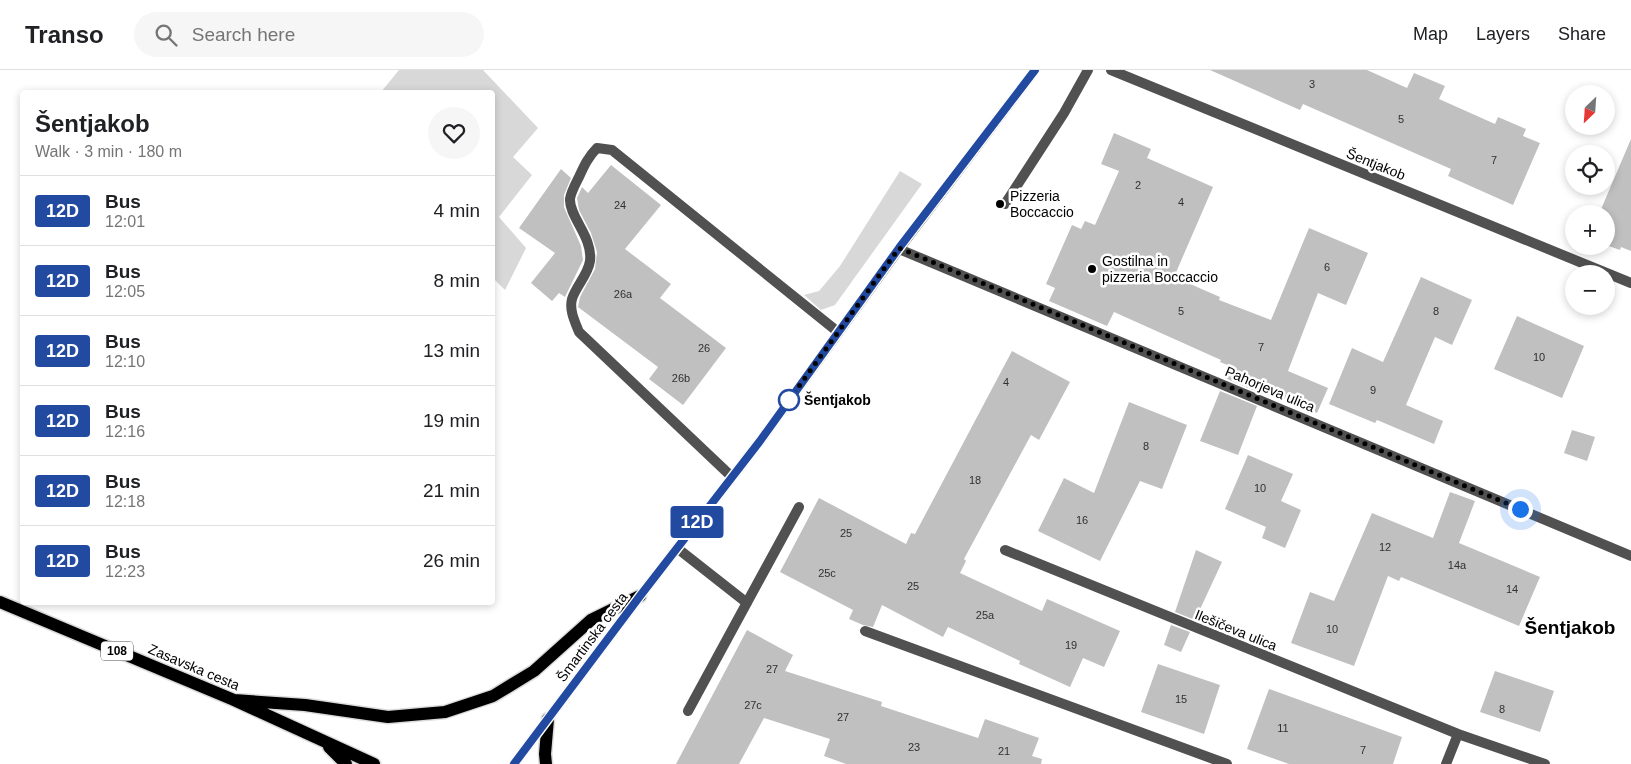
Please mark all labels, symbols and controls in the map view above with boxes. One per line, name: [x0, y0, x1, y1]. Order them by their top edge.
search box: [134, 12, 484, 57]
text: Transo: [25, 21, 104, 48]
icon: search: [152, 21, 180, 49]
text: Search here: [192, 24, 295, 45]
text: Map: [1413, 24, 1448, 44]
text: Layers: [1476, 24, 1530, 44]
text: Share: [1558, 24, 1606, 44]
house number: 3: [1309, 78, 1315, 90]
north arrow: [1565, 85, 1615, 135]
map controls: [1565, 85, 1615, 315]
button: heart: [428, 107, 480, 159]
text: Šentjakob: [35, 110, 150, 137]
house number: 5: [1398, 113, 1404, 125]
text: Walk · 3 min · 180 m: [35, 143, 182, 160]
street label: Šentjakob: [1344, 145, 1408, 183]
button: locate: [1565, 145, 1615, 195]
house number: 7: [1491, 154, 1497, 166]
house number: 2: [1135, 179, 1141, 191]
place label: Pizzeria Boccaccio: [1010, 188, 1074, 220]
text: Bus: [105, 191, 141, 212]
house number: 4: [1178, 196, 1184, 208]
marker: Pizzeria Boccaccio: [994, 198, 1006, 210]
house number: 24: [614, 199, 626, 211]
text: 4 min: [434, 200, 480, 221]
text: 12D: [46, 201, 79, 221]
button: +: [1565, 205, 1615, 255]
text: 12:01: [105, 213, 145, 230]
place label: Gostilna in pizzeria Boccaccio: [1102, 253, 1218, 285]
text: Bus: [105, 261, 141, 282]
house number: 6: [1324, 261, 1330, 273]
marker: Gostilna in pizzeria Boccaccio: [1086, 263, 1098, 275]
button: −: [1565, 265, 1615, 315]
text: 8 min: [434, 270, 480, 291]
text: 12D: [46, 271, 79, 291]
text: 12:05: [105, 283, 145, 300]
house number: 26a: [614, 288, 633, 300]
house number: 5: [1178, 305, 1184, 317]
house number: 8: [1433, 305, 1439, 317]
text: Bus: [105, 331, 141, 352]
text: 13 min: [423, 340, 480, 361]
text: 12D: [46, 341, 79, 361]
house number: 7: [1258, 341, 1264, 353]
house number: 26: [698, 342, 710, 354]
house number: 10: [1533, 351, 1545, 363]
text: 12:10: [105, 353, 145, 370]
street label: Pahorjeva ulica: [1223, 363, 1317, 415]
house number: 26b: [672, 372, 690, 384]
house number: 4: [1003, 376, 1009, 388]
house number: 9: [1370, 384, 1376, 396]
marker: Šentjakob: [778, 389, 800, 411]
place label: Šentjakob: [804, 391, 871, 408]
text: Bus: [105, 401, 141, 422]
text: 19 min: [423, 410, 480, 431]
text: 12D: [46, 411, 79, 431]
text: 12:16: [105, 423, 145, 440]
house number: 8: [1143, 440, 1149, 452]
text: Bus: [105, 471, 141, 492]
house number: 18: [969, 474, 981, 486]
text: 21 min: [423, 480, 480, 501]
text: 12D: [46, 481, 79, 501]
house number: 10: [1254, 482, 1266, 494]
text: 12:18: [105, 493, 145, 510]
your location: [1508, 497, 1533, 522]
line badge: 12D: [668, 506, 726, 538]
text: 12D: [680, 512, 714, 532]
house number: 16: [1076, 514, 1088, 526]
house number: 25: [840, 527, 852, 539]
text: Bus: [105, 541, 141, 562]
house number: 12: [1379, 541, 1391, 553]
text: 26 min: [423, 550, 480, 571]
text: 12D: [46, 551, 79, 571]
house number: 14a: [1448, 559, 1467, 571]
text: 12:23: [105, 563, 145, 580]
house number: 25c: [818, 567, 836, 579]
house number: 25: [907, 580, 919, 592]
house number: 14: [1506, 583, 1518, 595]
street label: Šmartinska cesta: [553, 589, 631, 685]
street label: Ilešičeva ulica: [1193, 606, 1280, 654]
house number: 25a: [976, 609, 995, 621]
district label: Šentjakob: [1525, 617, 1615, 638]
house number: 10: [1326, 623, 1338, 635]
house number: 19: [1065, 639, 1077, 651]
street label: Zasavska cesta: [146, 641, 242, 693]
road number: 108: [101, 642, 133, 660]
house number: 27: [766, 663, 778, 675]
house number: 15: [1175, 693, 1187, 705]
house number: 27c: [744, 699, 762, 711]
house number: 8: [1499, 703, 1505, 715]
house number: 27: [837, 711, 849, 723]
house number: 11: [1277, 722, 1289, 734]
house number: 23: [908, 741, 920, 753]
house number: 7: [1360, 744, 1366, 756]
house number: 21: [998, 745, 1010, 757]

